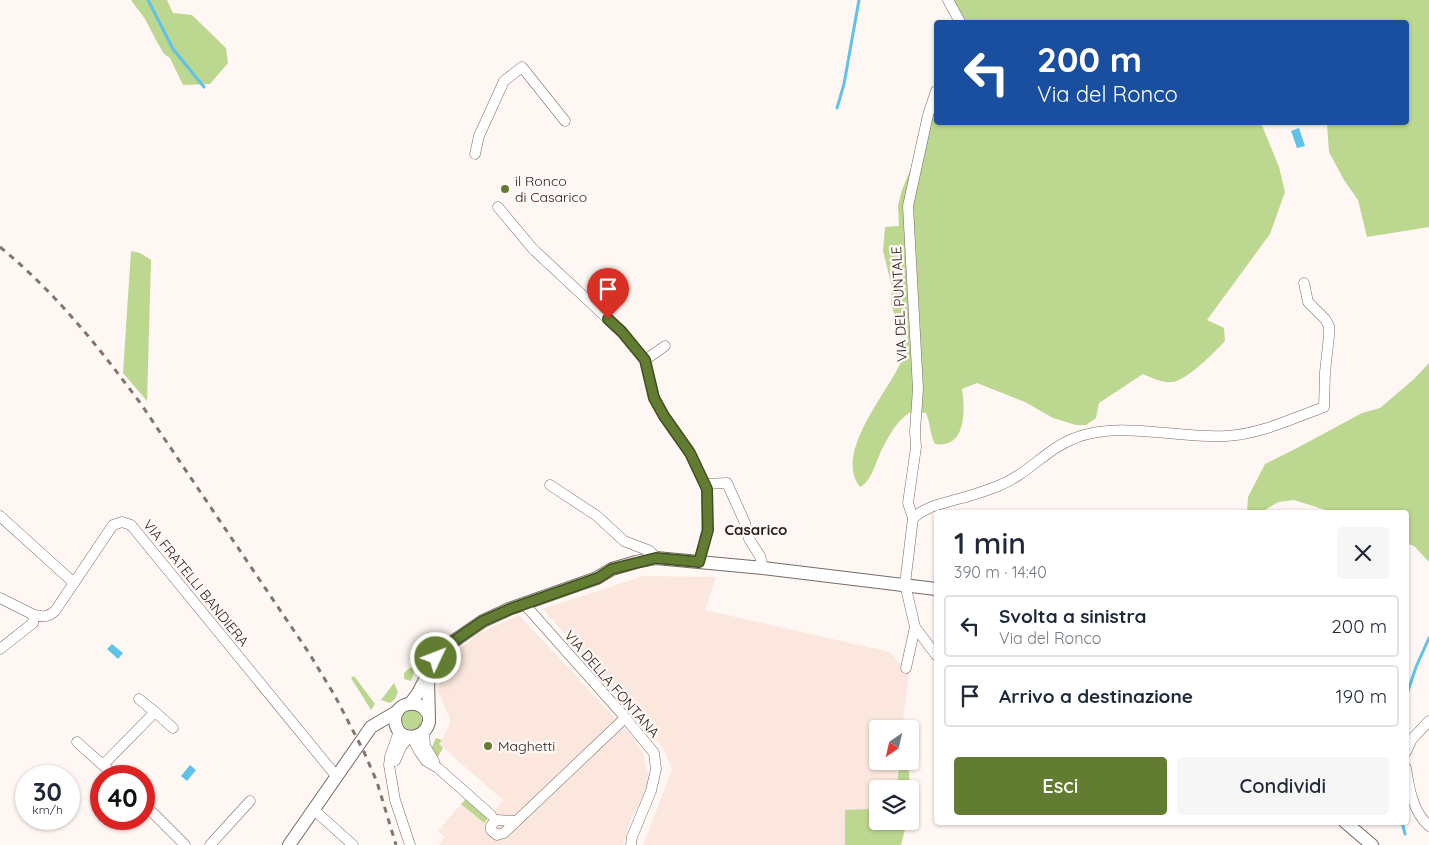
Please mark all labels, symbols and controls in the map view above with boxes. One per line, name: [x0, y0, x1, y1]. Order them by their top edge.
text: 200 m: [1037, 37, 1142, 81]
icon: left: [954, 40, 1019, 105]
text: Via del Ronco: [1037, 80, 1178, 108]
place label: il Ronco di Casarico: [515, 172, 587, 206]
marker: il Ronco di Casarico: [499, 183, 511, 195]
street label: VIA DEL PUNTALE: [887, 246, 911, 362]
pin: [587, 268, 629, 319]
icon: arrive: [594, 275, 622, 303]
street label: VIA FRATELLI BANDIERA: [139, 516, 253, 650]
district label: Casarico: [725, 520, 787, 539]
text: 1 min: [954, 524, 1026, 562]
button: close: [1337, 527, 1389, 579]
text: 390 m · 14:40: [954, 562, 1047, 582]
text: Svolta a sinistra: [999, 604, 1146, 628]
icon: left: [956, 612, 984, 640]
text: 200 m: [1331, 614, 1387, 638]
street label: VIA DELLA FONTANA: [561, 627, 663, 741]
text: Via del Ronco: [999, 628, 1101, 648]
position arrow: [409, 631, 461, 683]
icon: arrive: [956, 682, 984, 710]
text: Arrivo a destinazione: [999, 684, 1193, 708]
text: 190 m: [1336, 684, 1387, 708]
north arrow: [869, 720, 919, 770]
map controls: [869, 720, 919, 830]
place label: Maghetti: [498, 737, 555, 755]
marker: Maghetti: [482, 740, 494, 752]
button: Esci: [954, 757, 1167, 815]
button: Condividi: [1177, 757, 1389, 815]
speed limit sign: 40: [90, 765, 155, 830]
text: 30: [33, 776, 62, 807]
button: layers: [869, 780, 919, 830]
text: km/h: [32, 802, 63, 817]

